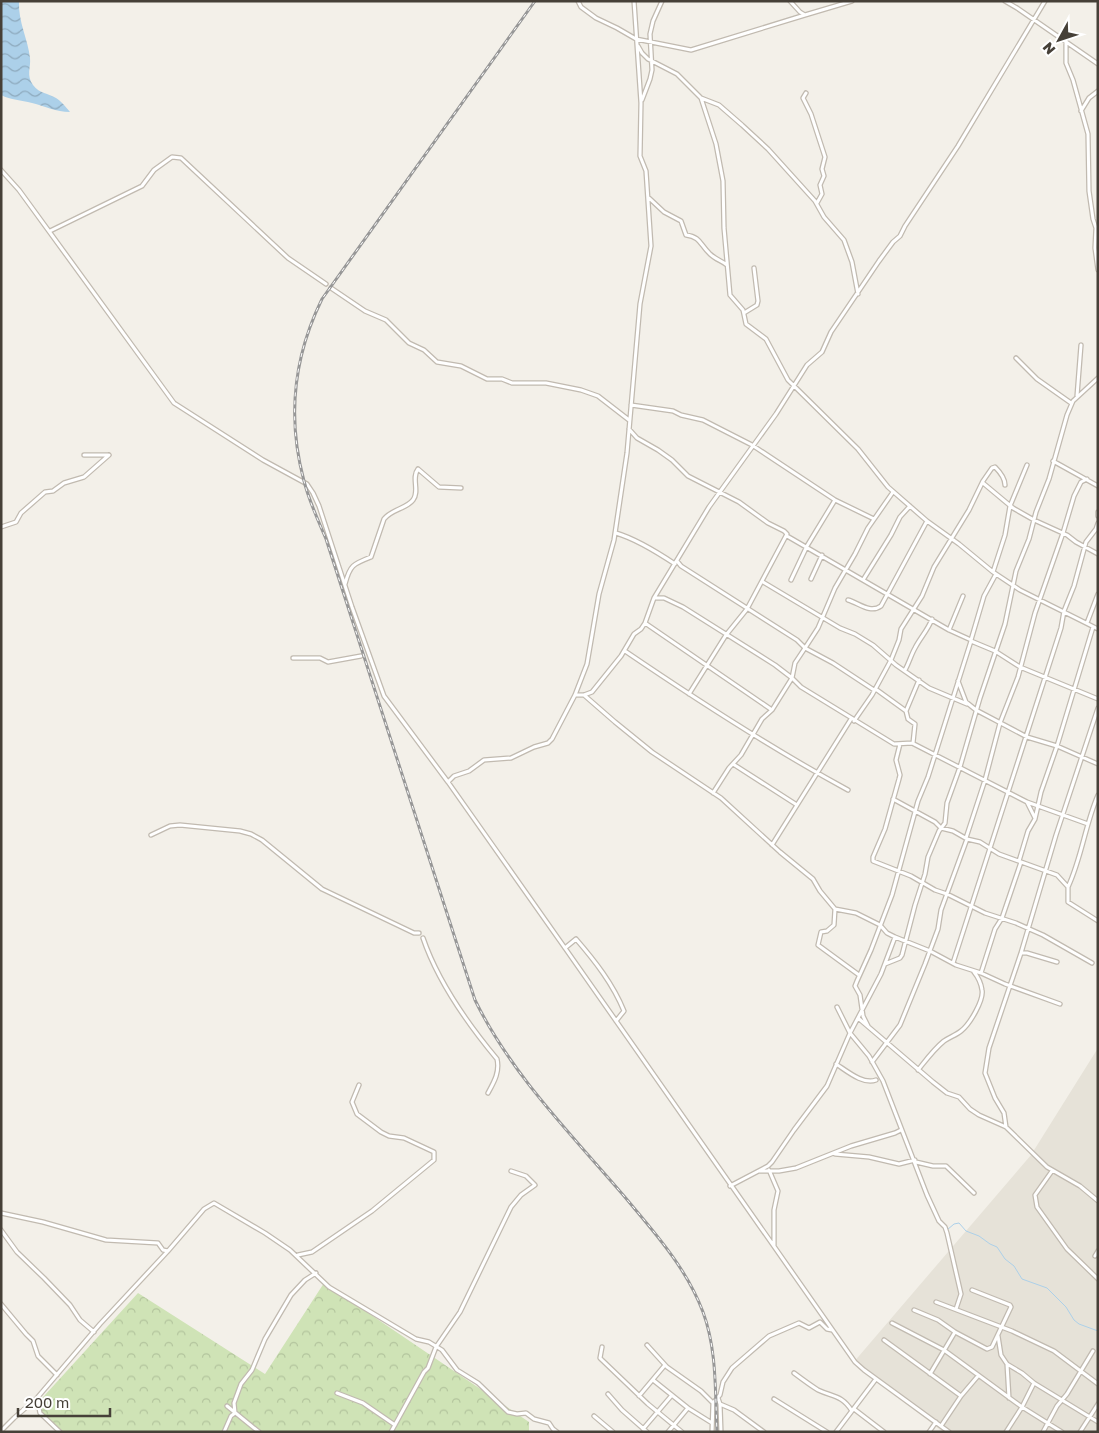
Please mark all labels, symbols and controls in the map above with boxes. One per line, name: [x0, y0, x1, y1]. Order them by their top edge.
north arrow: [1034, 15, 1084, 65]
text: N: [1039, 39, 1059, 58]
scale bar: [18, 1386, 110, 1418]
text: 200 m: [25, 1393, 69, 1411]

